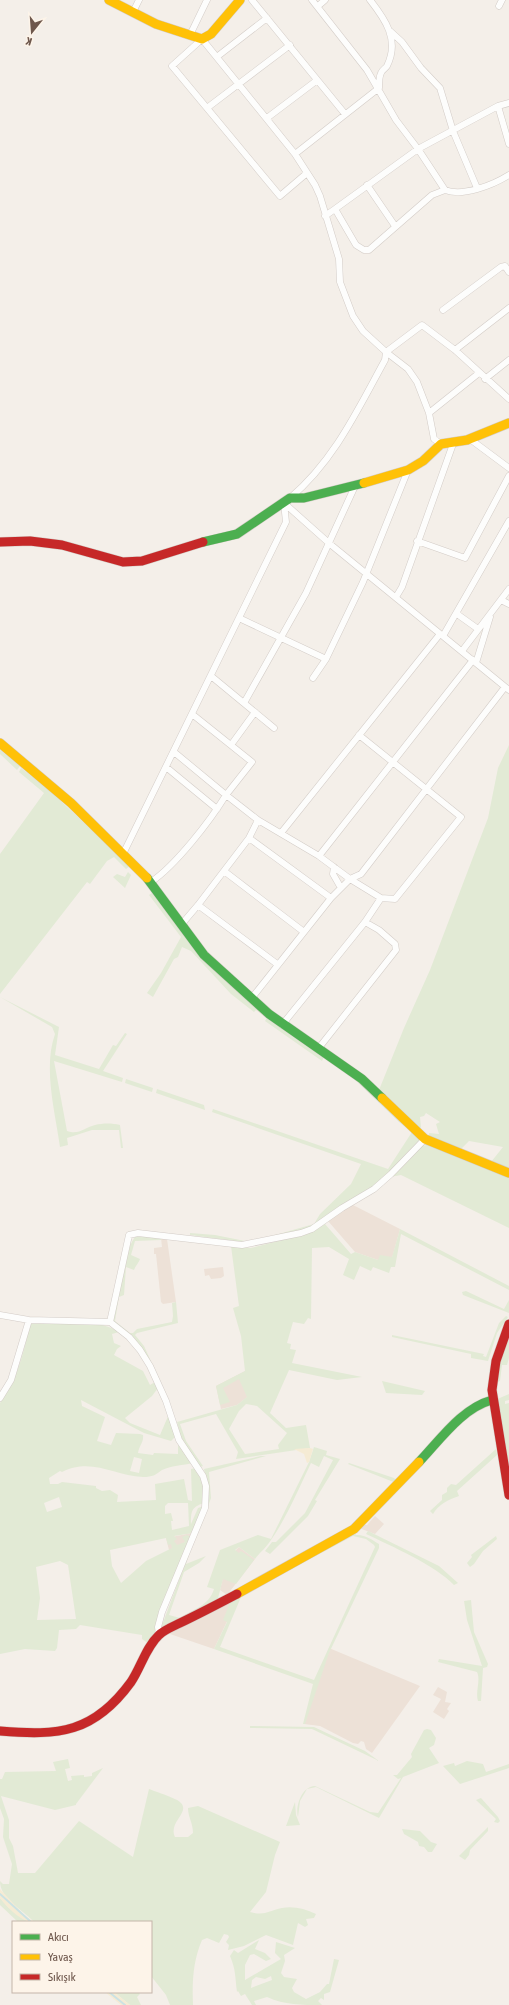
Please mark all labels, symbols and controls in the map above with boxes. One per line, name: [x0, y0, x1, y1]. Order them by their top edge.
north arrow: [12, 12, 52, 52]
text: K: [24, 35, 33, 48]
legend: [12, 1921, 152, 1993]
text: Akıcı: [48, 1930, 69, 1944]
text: Yavaş: [48, 1950, 73, 1964]
text: Sıkışık: [48, 1970, 76, 1984]

